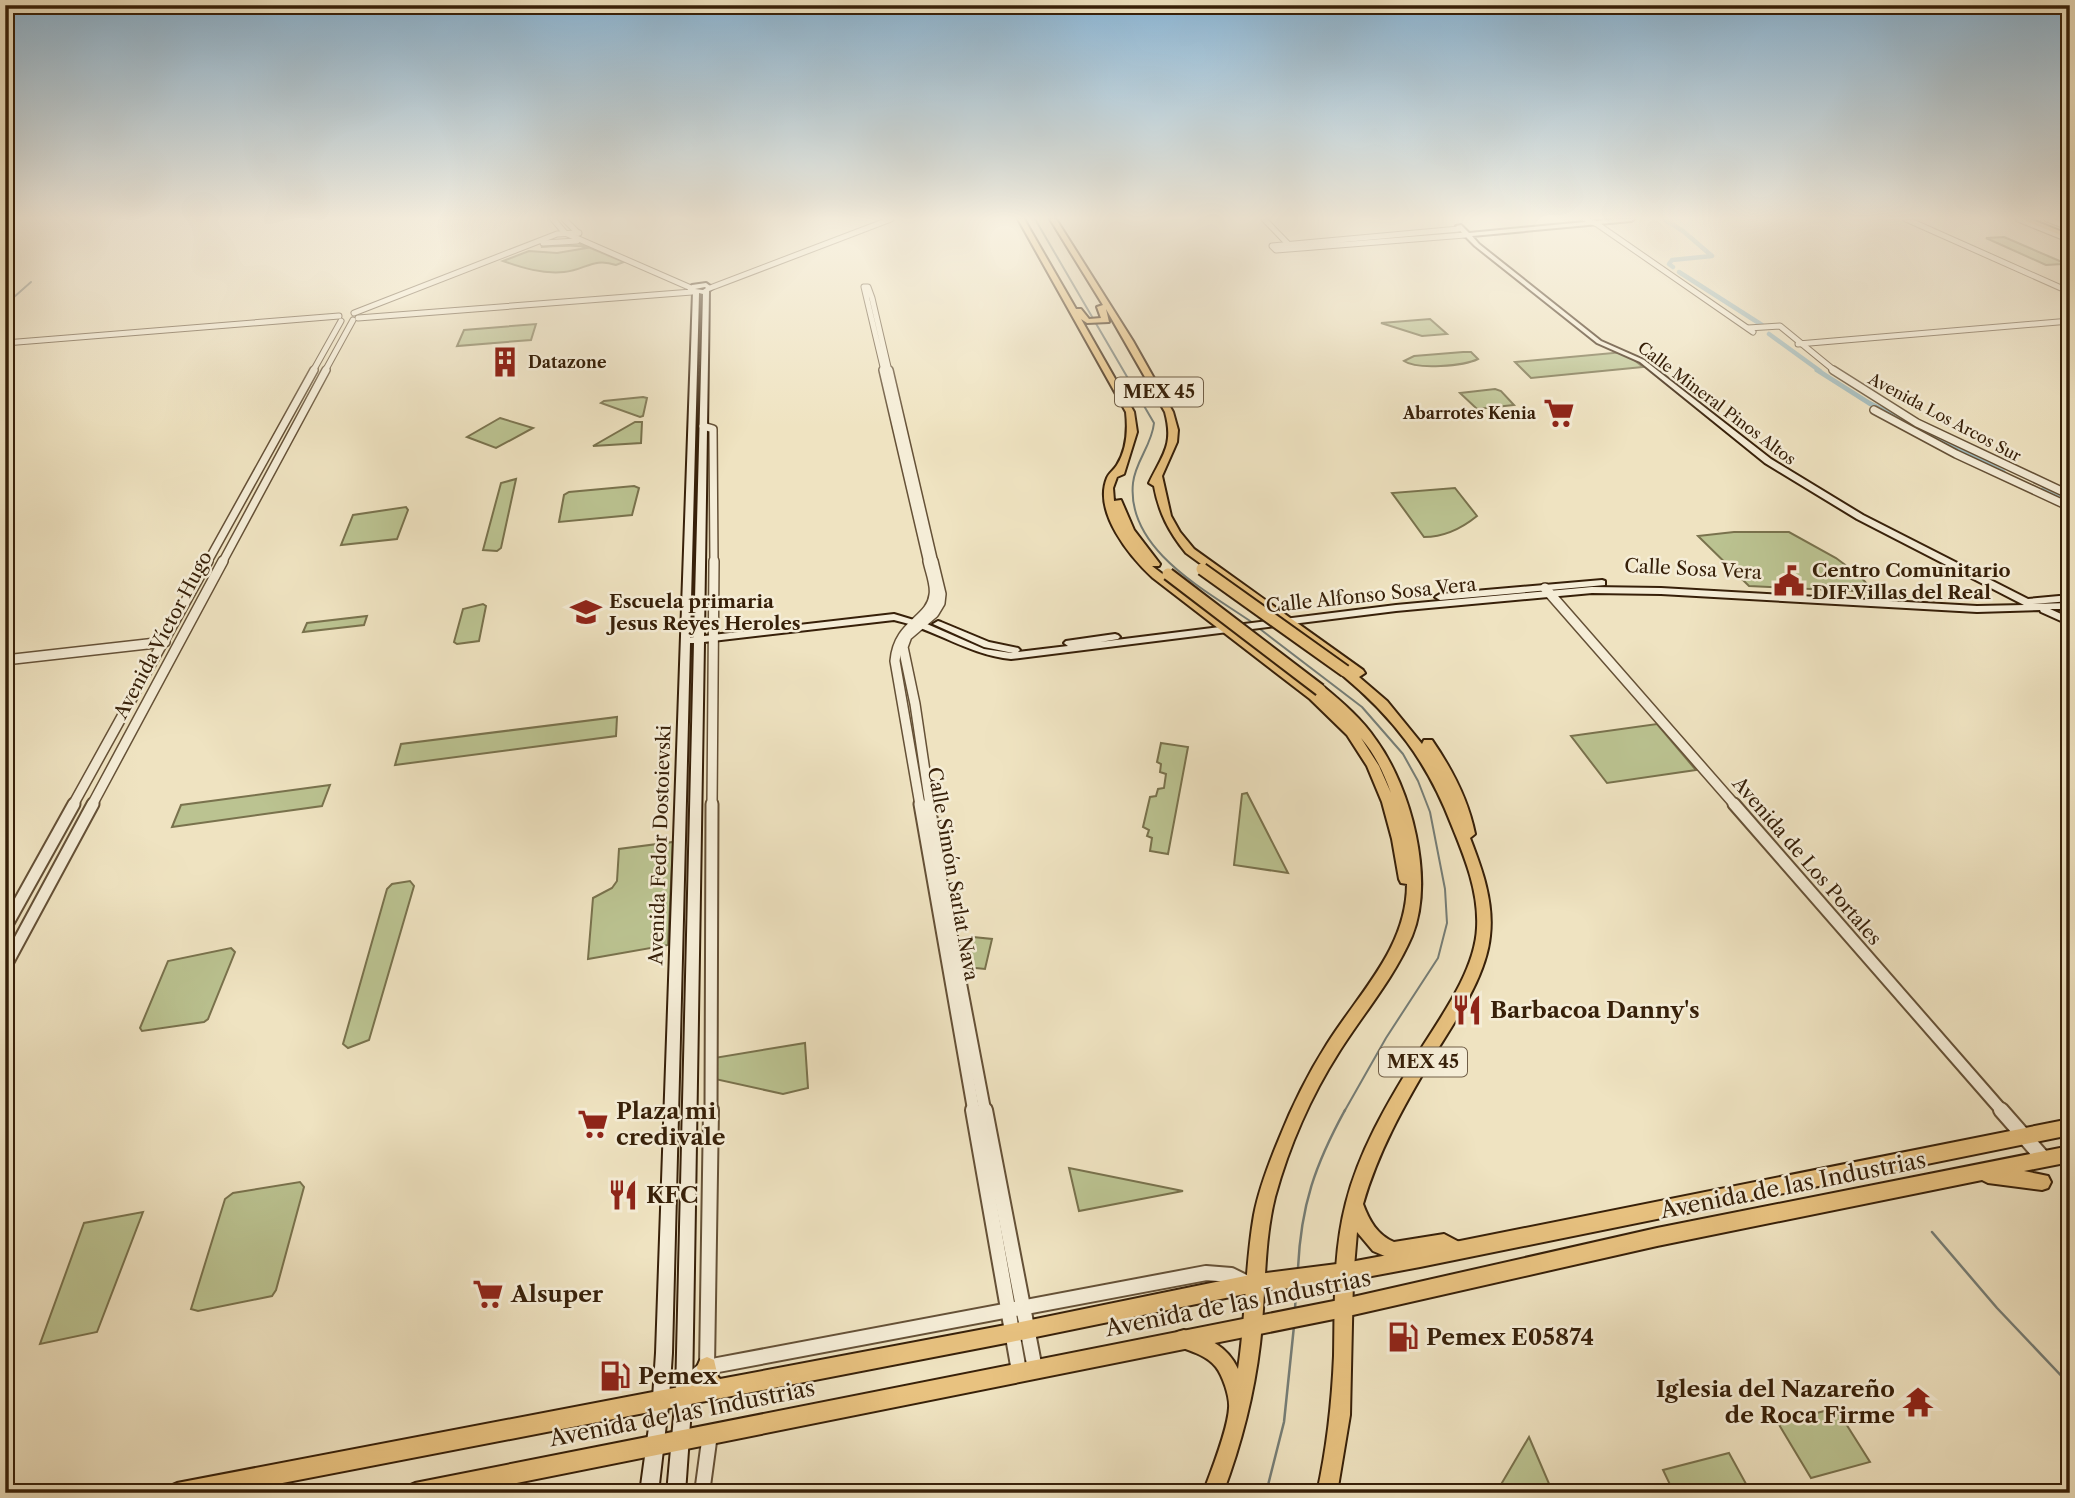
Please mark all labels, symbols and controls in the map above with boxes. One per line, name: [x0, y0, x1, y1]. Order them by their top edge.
street label: Calle Mineral Pinos Altos: [1634, 337, 1800, 469]
building icon: Datazone: [488, 345, 522, 379]
place label: Datazone: [528, 352, 607, 372]
street label: Avenida Los Arcos Sur: [1864, 368, 2025, 466]
road number: MEX 45: [1115, 378, 1203, 406]
supermarket icon: Abarrotes Kenia: [1542, 396, 1576, 430]
place label: Abarrotes Kenia: [1402, 403, 1537, 423]
street label: Avenida Víctor Hugo: [109, 547, 217, 724]
street label: Calle Sosa Vera: [1624, 554, 1762, 584]
place label: Centro Comunitario DIF Villas del Real: [1812, 559, 2011, 604]
public building icon: Centro Comunitario DIF Villas del Real: [1772, 564, 1806, 598]
street label: Calle Alfonso Sosa Vera: [1265, 572, 1477, 618]
place label: Escuela primaria Jesus Reyes Heroles: [606, 590, 801, 635]
school or university icon: Escuela primaria Jesus Reyes Heroles: [569, 595, 603, 629]
street label: Avenida Fedor Dostoievski: [644, 724, 676, 966]
street label: Calle Simón Sarlat Nava: [923, 765, 983, 983]
street label: Avenida de Los Portales: [1727, 772, 1886, 950]
restaurant icon: Barbacoa Danny's: [1450, 993, 1484, 1027]
place label: Barbacoa Danny's: [1490, 996, 1700, 1024]
road number: MEX 45: [1379, 1048, 1467, 1077]
place label: Plaza mi credivale: [616, 1097, 726, 1151]
supermarket icon: Plaza mi credivale: [576, 1107, 610, 1141]
street label: Avenida de las Industrias: [1657, 1146, 1928, 1225]
restaurant icon: KFC: [606, 1178, 640, 1212]
place label: KFC: [646, 1181, 698, 1209]
street label: Avenida de las Industrias: [1102, 1264, 1373, 1343]
supermarket icon: Alsuper: [471, 1277, 505, 1311]
place label: Alsuper: [510, 1280, 604, 1308]
fuel station icon: Pemex E05874: [1386, 1320, 1420, 1354]
place label: Pemex E05874: [1426, 1323, 1594, 1351]
fuel station icon: Pemex: [598, 1359, 632, 1393]
place label: Pemex: [638, 1362, 719, 1390]
street label: Avenida de las Industrias: [546, 1374, 817, 1453]
place label: Iglesia del Nazareño de Roca Firme: [1656, 1375, 1895, 1429]
temple icon: Iglesia del Nazareño de Roca Firme: [1901, 1385, 1935, 1419]

